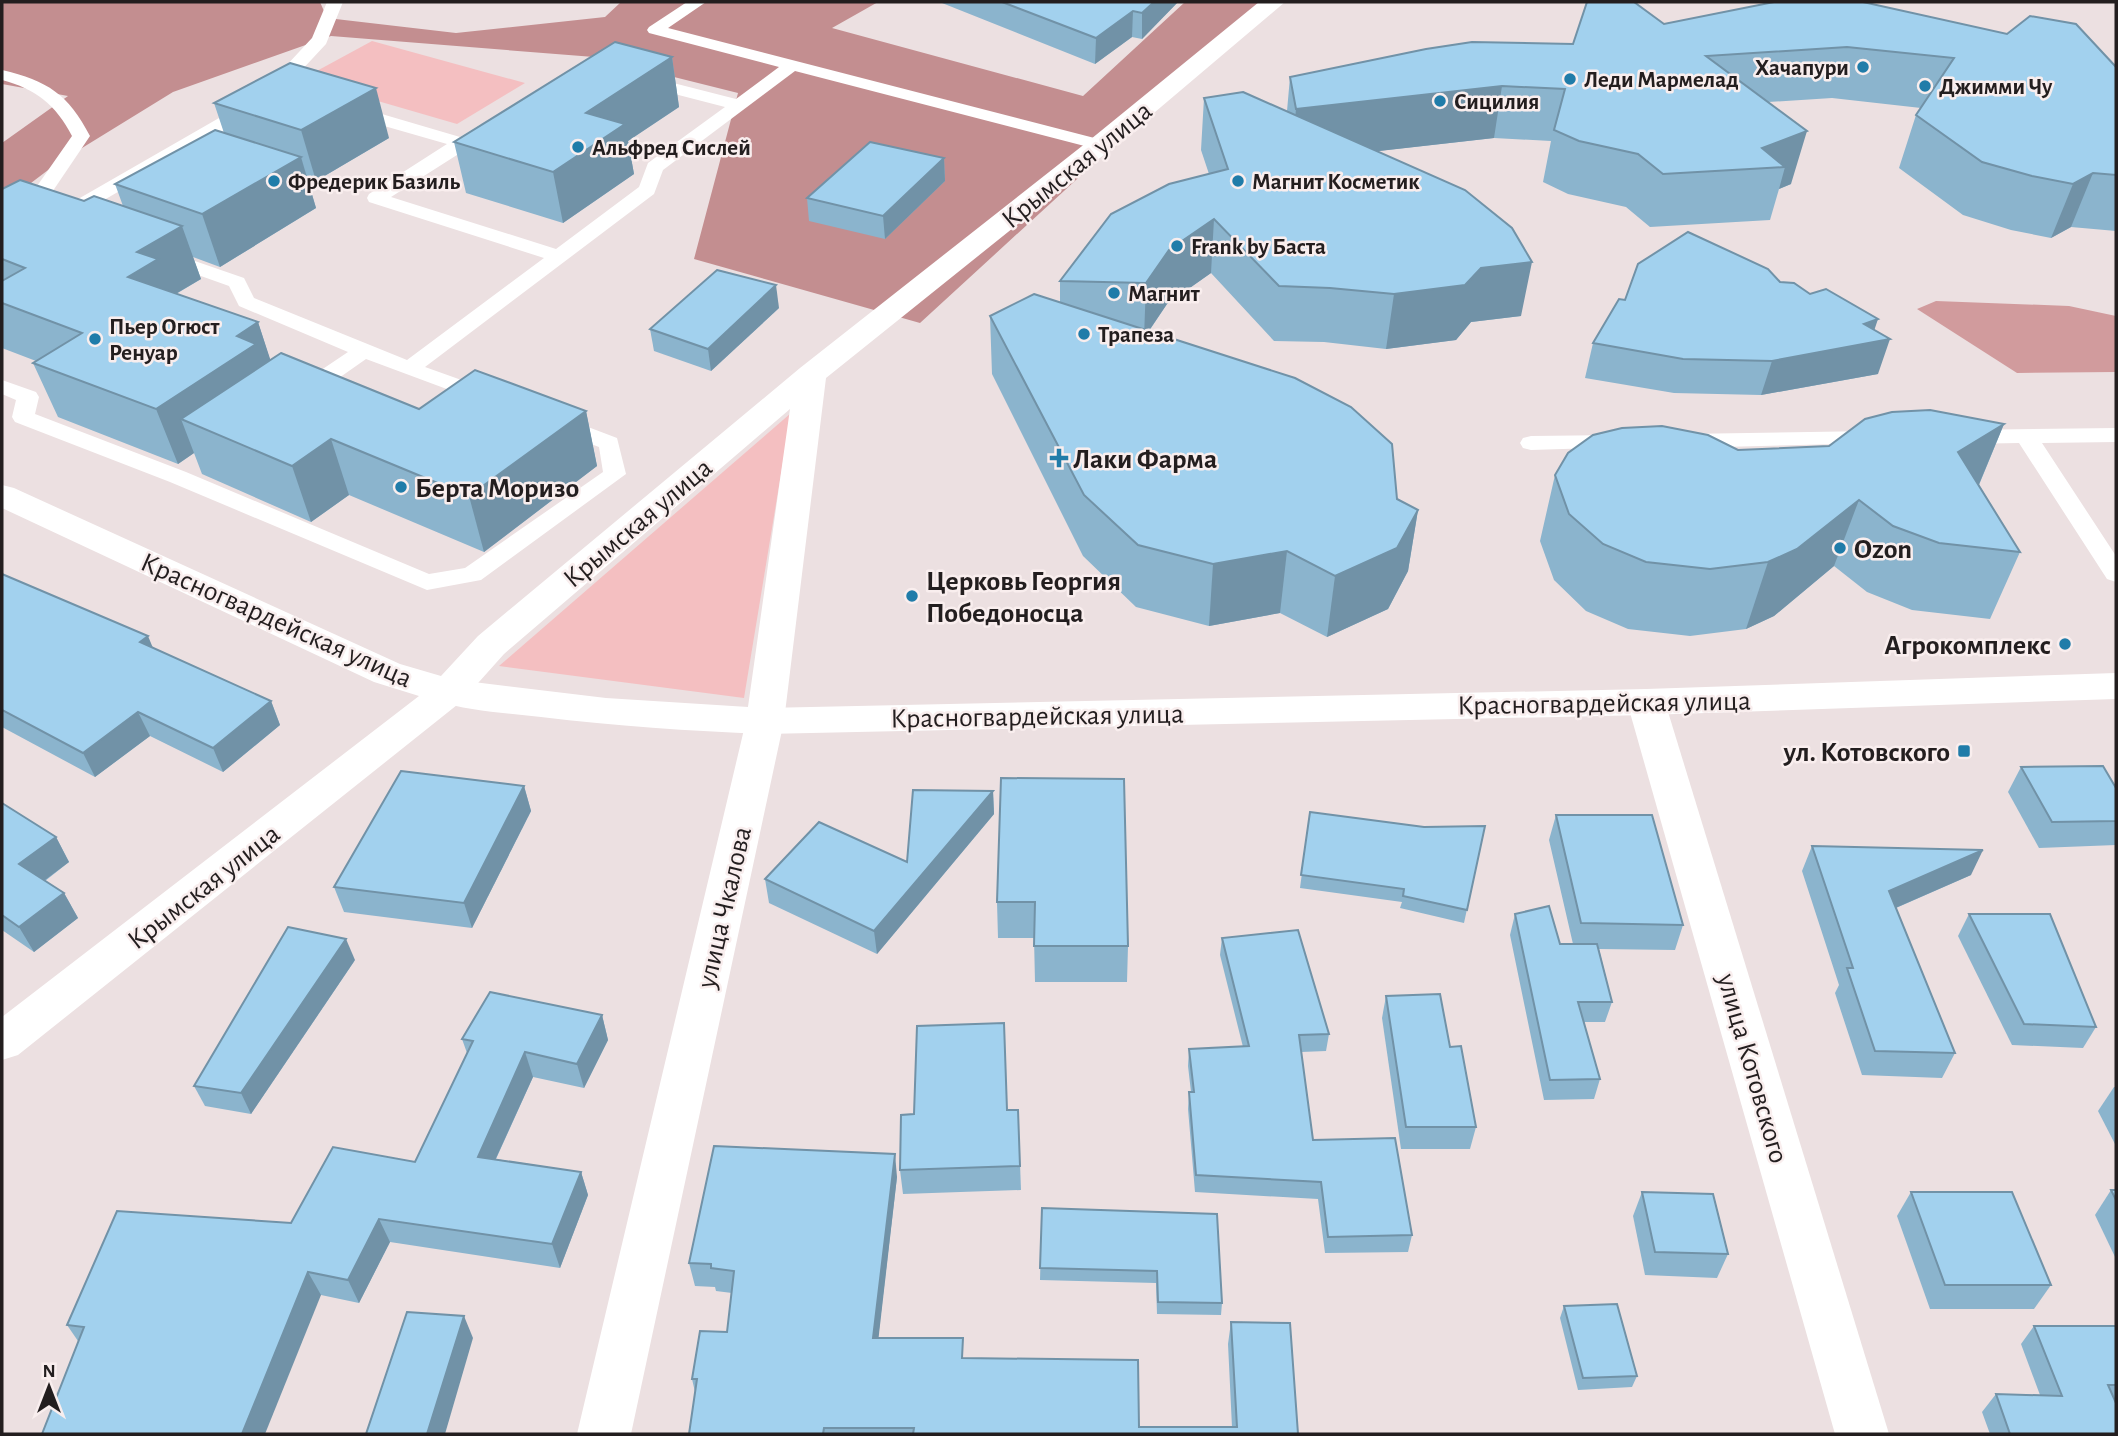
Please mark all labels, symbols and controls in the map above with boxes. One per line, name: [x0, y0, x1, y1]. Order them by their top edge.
place label: Хачапури: [1755, 57, 1849, 80]
marker: Хачапури: [1855, 59, 1871, 75]
place label: Леди Мармелад: [1584, 69, 1739, 92]
marker: Леди Мармелад: [1562, 71, 1578, 87]
place label: Джимми Чу: [1939, 76, 2053, 99]
marker: Джимми Чу: [1917, 78, 1933, 94]
place label: Сицилия: [1454, 91, 1540, 114]
marker: Сицилия: [1432, 93, 1448, 109]
street label: Крымская улица: [997, 97, 1158, 234]
place label: Альфред Сислей: [592, 137, 751, 160]
marker: Альфред Сислей: [570, 139, 586, 155]
place label: Фредерик Базиль: [288, 171, 461, 194]
place label: Магнит Косметик: [1252, 171, 1420, 194]
marker: Фредерик Базиль: [266, 173, 282, 189]
marker: Магнит Косметик: [1230, 173, 1246, 189]
place label: Frank by Баста: [1191, 236, 1326, 259]
marker: Frank by Баста: [1169, 238, 1185, 254]
place label: Магнит: [1128, 283, 1201, 306]
marker: Магнит: [1106, 285, 1122, 301]
place label: Пьер Огюст Ренуар: [109, 316, 221, 365]
place label: Трапеза: [1098, 324, 1174, 347]
marker: Трапеза: [1076, 326, 1092, 342]
marker: Пьер Огюст Ренуар: [87, 331, 103, 347]
place label: Лаки Фарма: [1073, 446, 1217, 474]
marker: Лаки Фарма: [1051, 450, 1067, 466]
street label: Крымская улица: [559, 453, 718, 593]
place label: Берта Моризо: [415, 475, 579, 503]
marker: Берта Моризо: [393, 479, 409, 495]
place label: Ozon: [1854, 536, 1912, 564]
marker: Ozon: [1832, 540, 1848, 556]
street label: Красногвардейская улица: [136, 548, 416, 693]
place label: Церковь Георгия Победоносца: [926, 568, 1121, 628]
marker: Церковь Георгия Победоносца: [904, 588, 920, 604]
place label: Агрокомплекс: [1884, 632, 2051, 660]
marker: Агрокомплекс: [2057, 636, 2073, 652]
street label: Красногвардейская улица: [1457, 687, 1751, 721]
street label: Красногвардейская улица: [890, 700, 1184, 734]
place label: ул. Котовского: [1783, 739, 1950, 767]
marker: ул. Котовского: [1956, 743, 1972, 759]
street label: Крымская улица: [123, 820, 286, 955]
street label: улица Чкалова: [693, 824, 757, 992]
street label: улица Котовского: [1711, 970, 1793, 1166]
north arrow: [14, 1352, 84, 1422]
text: N: [42, 1362, 56, 1381]

